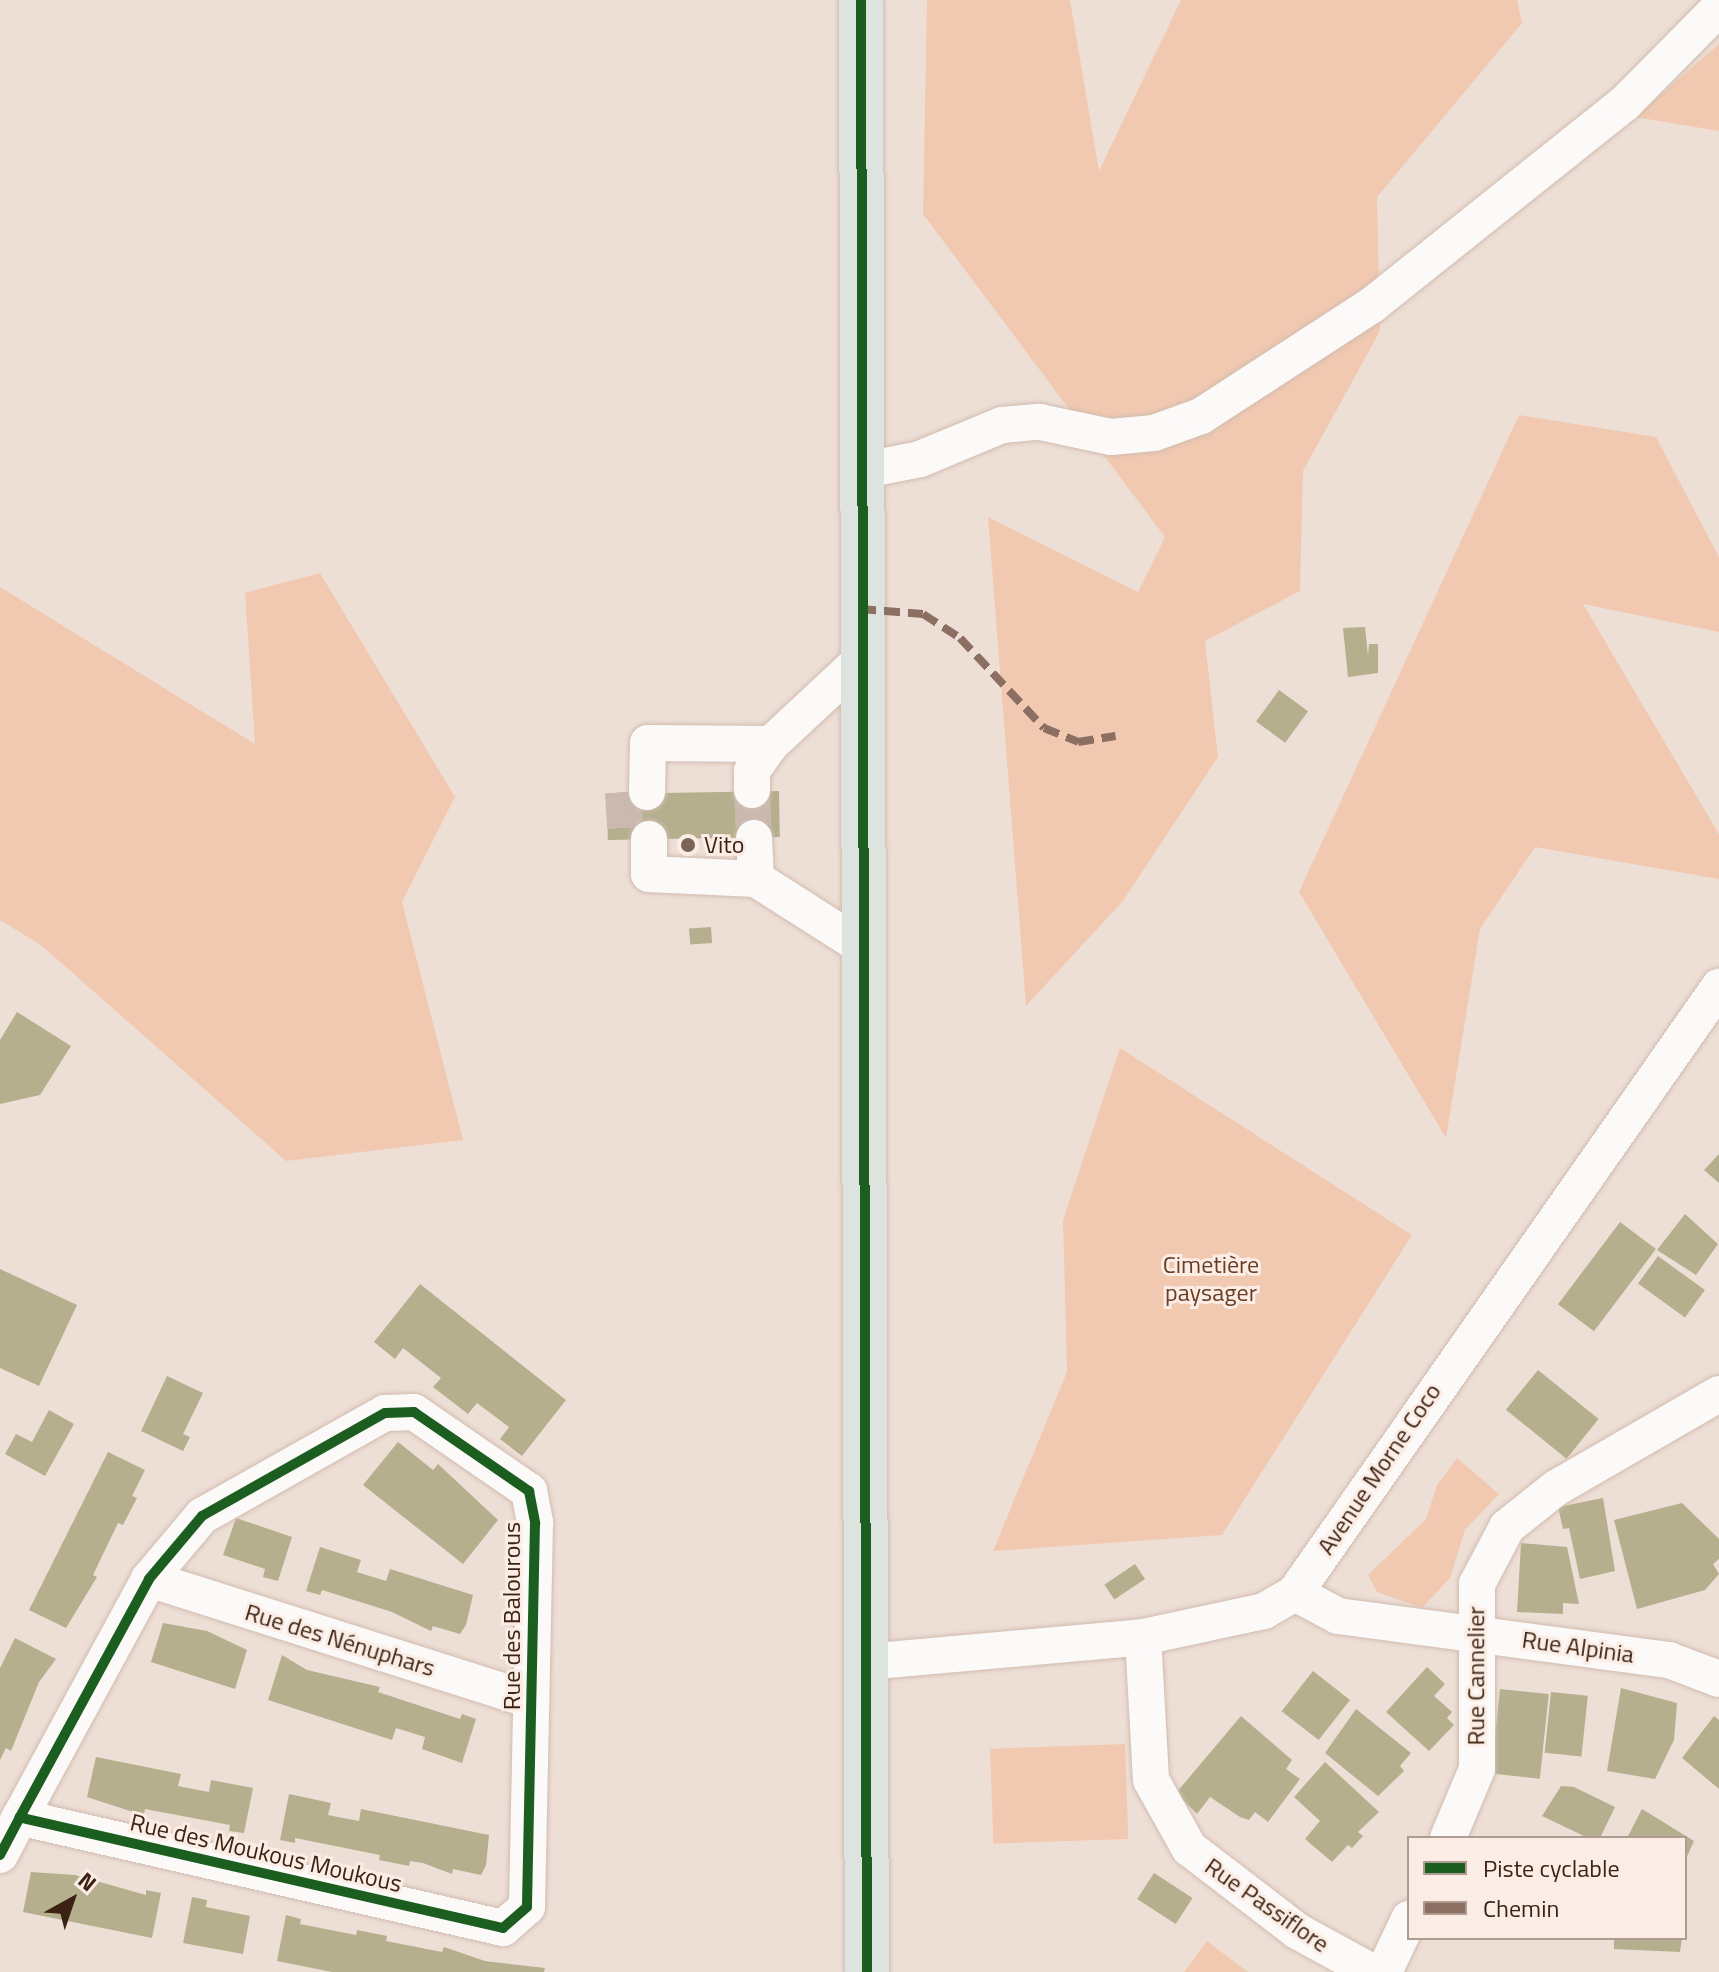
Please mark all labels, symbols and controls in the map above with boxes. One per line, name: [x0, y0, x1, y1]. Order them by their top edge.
place label: Vito: [704, 831, 744, 859]
marker: Vito: [679, 836, 697, 854]
park label: Cimetière paysager: [1163, 1251, 1259, 1307]
street label: Avenue Morne Coco: [1311, 1378, 1447, 1560]
street label: Rue des Balourous: [498, 1522, 526, 1710]
street label: Rue des Nénuphars: [242, 1597, 438, 1683]
street label: Rue Cannelier: [1462, 1606, 1490, 1746]
street label: Rue Alpinia: [1520, 1625, 1636, 1669]
street label: Rue des Moukous Moukous: [127, 1808, 405, 1898]
legend: [1407, 1836, 1687, 1940]
text: Piste cyclable: [1483, 1850, 1620, 1886]
street label: Rue Passiflore: [1199, 1852, 1335, 1958]
north arrow: [32, 1860, 112, 1940]
text: N: [71, 1864, 104, 1900]
text: Chemin: [1483, 1890, 1559, 1926]

